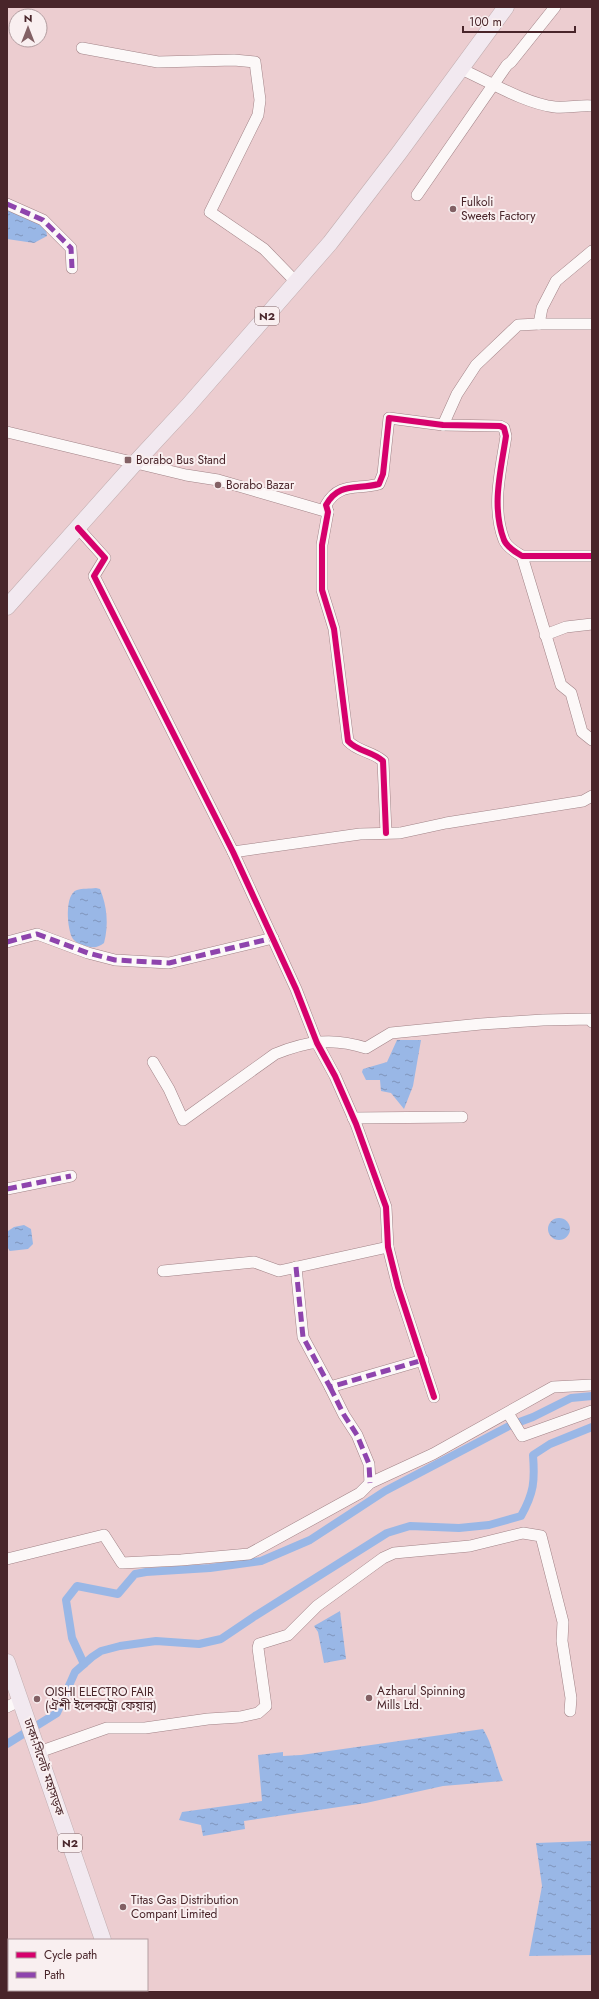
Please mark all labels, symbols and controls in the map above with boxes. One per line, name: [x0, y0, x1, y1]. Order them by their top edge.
north arrow: [8, 8, 48, 48]
scale bar: [463, 8, 575, 34]
text: N: [24, 10, 32, 26]
text: 100 m: [469, 13, 502, 31]
place label: Fulkoli Sweets Factory: [461, 193, 536, 225]
marker: Fulkoli Sweets Factory: [448, 204, 458, 214]
road number: N2: [255, 307, 279, 325]
place label: Borabo Bus Stand: [136, 451, 226, 469]
marker: Borabo Bus Stand: [123, 455, 133, 465]
place label: Borabo Bazar: [226, 476, 295, 494]
marker: Borabo Bazar: [213, 480, 223, 490]
place label: Azharul Spinning Mills Ltd.: [377, 1682, 465, 1714]
place label: OISHI ELECTRO FAIR (ঐশী ইলেকট্রো ফেয়ার): [45, 1683, 157, 1715]
marker: Azharul Spinning Mills Ltd.: [364, 1693, 374, 1703]
marker: OISHI ELECTRO FAIR (ঐশী ইলেকট্রো ফেয়ার): [32, 1694, 42, 1704]
street label: ঢাকা-সিলেট মহাসড়ক: [19, 1715, 69, 1818]
road number: N2: [58, 1834, 82, 1852]
place label: Titas Gas Distribution Compant Limited: [131, 1891, 239, 1923]
marker: Titas Gas Distribution Compant Limited: [118, 1902, 128, 1912]
legend: [8, 1939, 148, 1991]
text: Cycle path: [44, 1946, 97, 1964]
text: Path: [44, 1966, 65, 1984]

